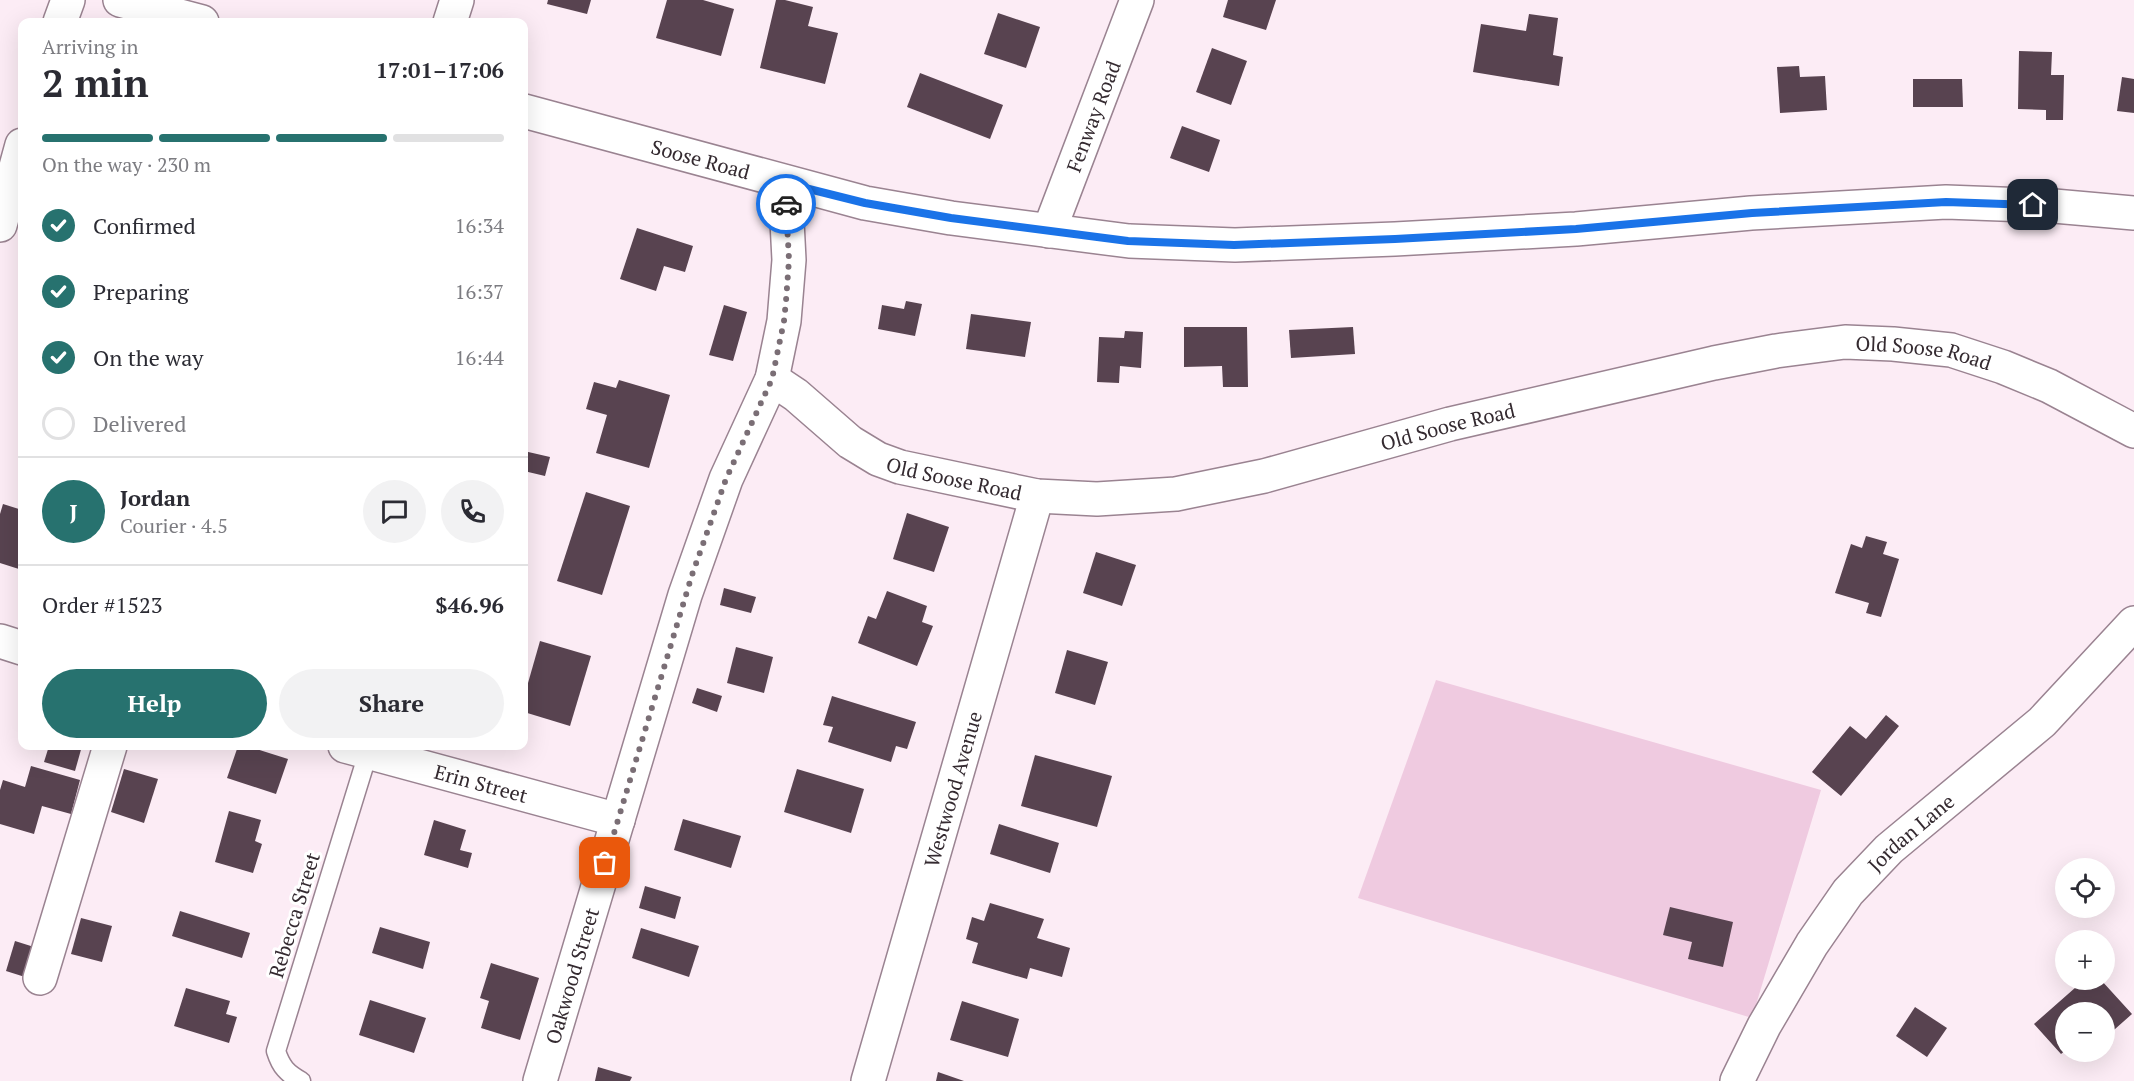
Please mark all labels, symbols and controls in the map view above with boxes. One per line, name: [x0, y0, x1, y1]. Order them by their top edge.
text: Arriving in: [42, 33, 138, 60]
text: 17:01–17:06: [376, 55, 504, 84]
text: 2 min: [42, 56, 149, 108]
street label: Fenway Road: [1059, 57, 1126, 176]
street label: Soose Road: [648, 132, 753, 185]
text: On the way · 230 m: [42, 151, 211, 178]
courier: [756, 174, 816, 234]
pin: [2007, 179, 2058, 230]
icon: car: [770, 188, 803, 221]
icon: home: [2016, 188, 2049, 221]
icon: check: [42, 209, 75, 242]
text: Confirmed: [93, 211, 196, 240]
text: 16:34: [455, 212, 504, 239]
icon: check: [42, 275, 75, 308]
text: Preparing: [93, 277, 189, 306]
text: 16:37: [455, 278, 504, 305]
street label: Old Soose Road: [1855, 329, 1995, 376]
icon: check: [42, 341, 75, 374]
text: On the way: [93, 343, 203, 372]
text: 16:44: [455, 344, 504, 371]
street label: Old Soose Road: [1377, 396, 1517, 456]
text: Delivered: [93, 409, 186, 438]
street label: Old Soose Road: [883, 450, 1024, 506]
button: chat: [363, 480, 426, 543]
button: phone: [441, 480, 504, 543]
text: Jordan: [120, 483, 190, 512]
text: J: [69, 497, 78, 526]
text: Courier · 4.5: [120, 512, 228, 539]
text: Order #1523: [42, 590, 162, 619]
text: $46.96: [435, 590, 504, 619]
button: Help: [42, 669, 267, 738]
button: Share: [279, 669, 504, 738]
street label: Westwood Avenue: [917, 708, 988, 870]
street label: Erin Street: [431, 757, 531, 809]
street label: Jordan Lane: [1861, 787, 1959, 877]
pin: [579, 837, 630, 888]
icon: bag: [588, 846, 621, 879]
street label: Rebecca Street: [262, 848, 326, 981]
map controls: [2055, 858, 2115, 1062]
button: locate: [2055, 858, 2115, 918]
street label: Oakwood Street: [538, 904, 605, 1047]
button: +: [2055, 930, 2115, 990]
button: −: [2055, 1002, 2115, 1062]

